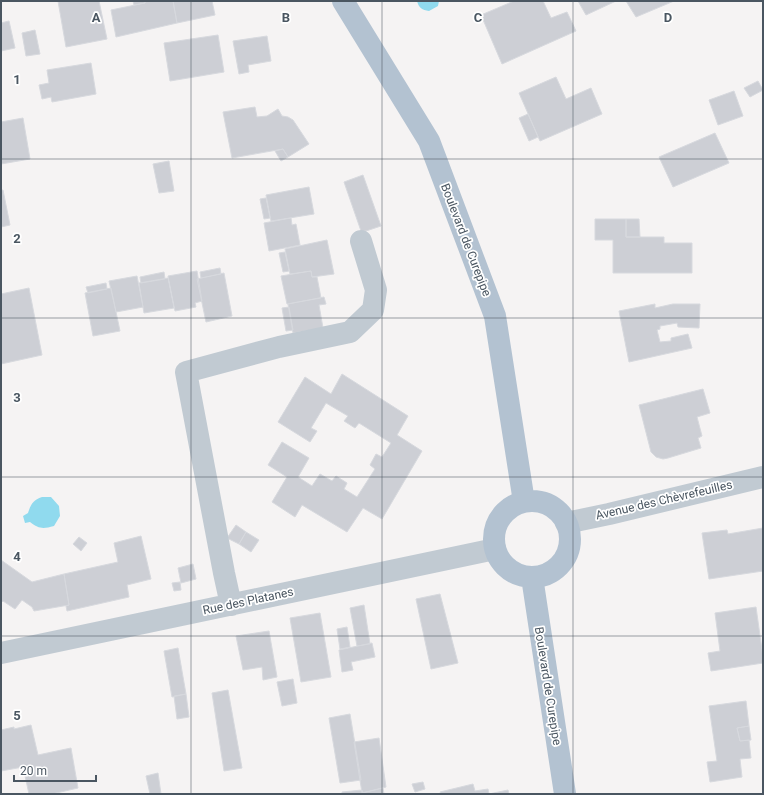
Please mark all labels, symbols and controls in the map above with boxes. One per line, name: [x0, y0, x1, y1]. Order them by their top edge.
text: A: [92, 10, 101, 25]
text: B: [282, 10, 290, 25]
text: C: [474, 10, 483, 25]
text: D: [664, 10, 672, 25]
text: 1: [13, 72, 21, 87]
street label: Boulevard de Curepipe: [438, 182, 494, 298]
text: 2: [13, 231, 21, 246]
text: 3: [13, 390, 21, 405]
street label: Avenue des Chèvrefeuilles: [594, 477, 734, 523]
text: 4: [13, 549, 21, 564]
street label: Rue des Platanes: [201, 585, 295, 617]
street label: Boulevard de Curepipe: [532, 626, 564, 746]
text: 5: [13, 708, 21, 723]
scale bar: [14, 757, 96, 783]
text: 20 m: [20, 764, 47, 778]

